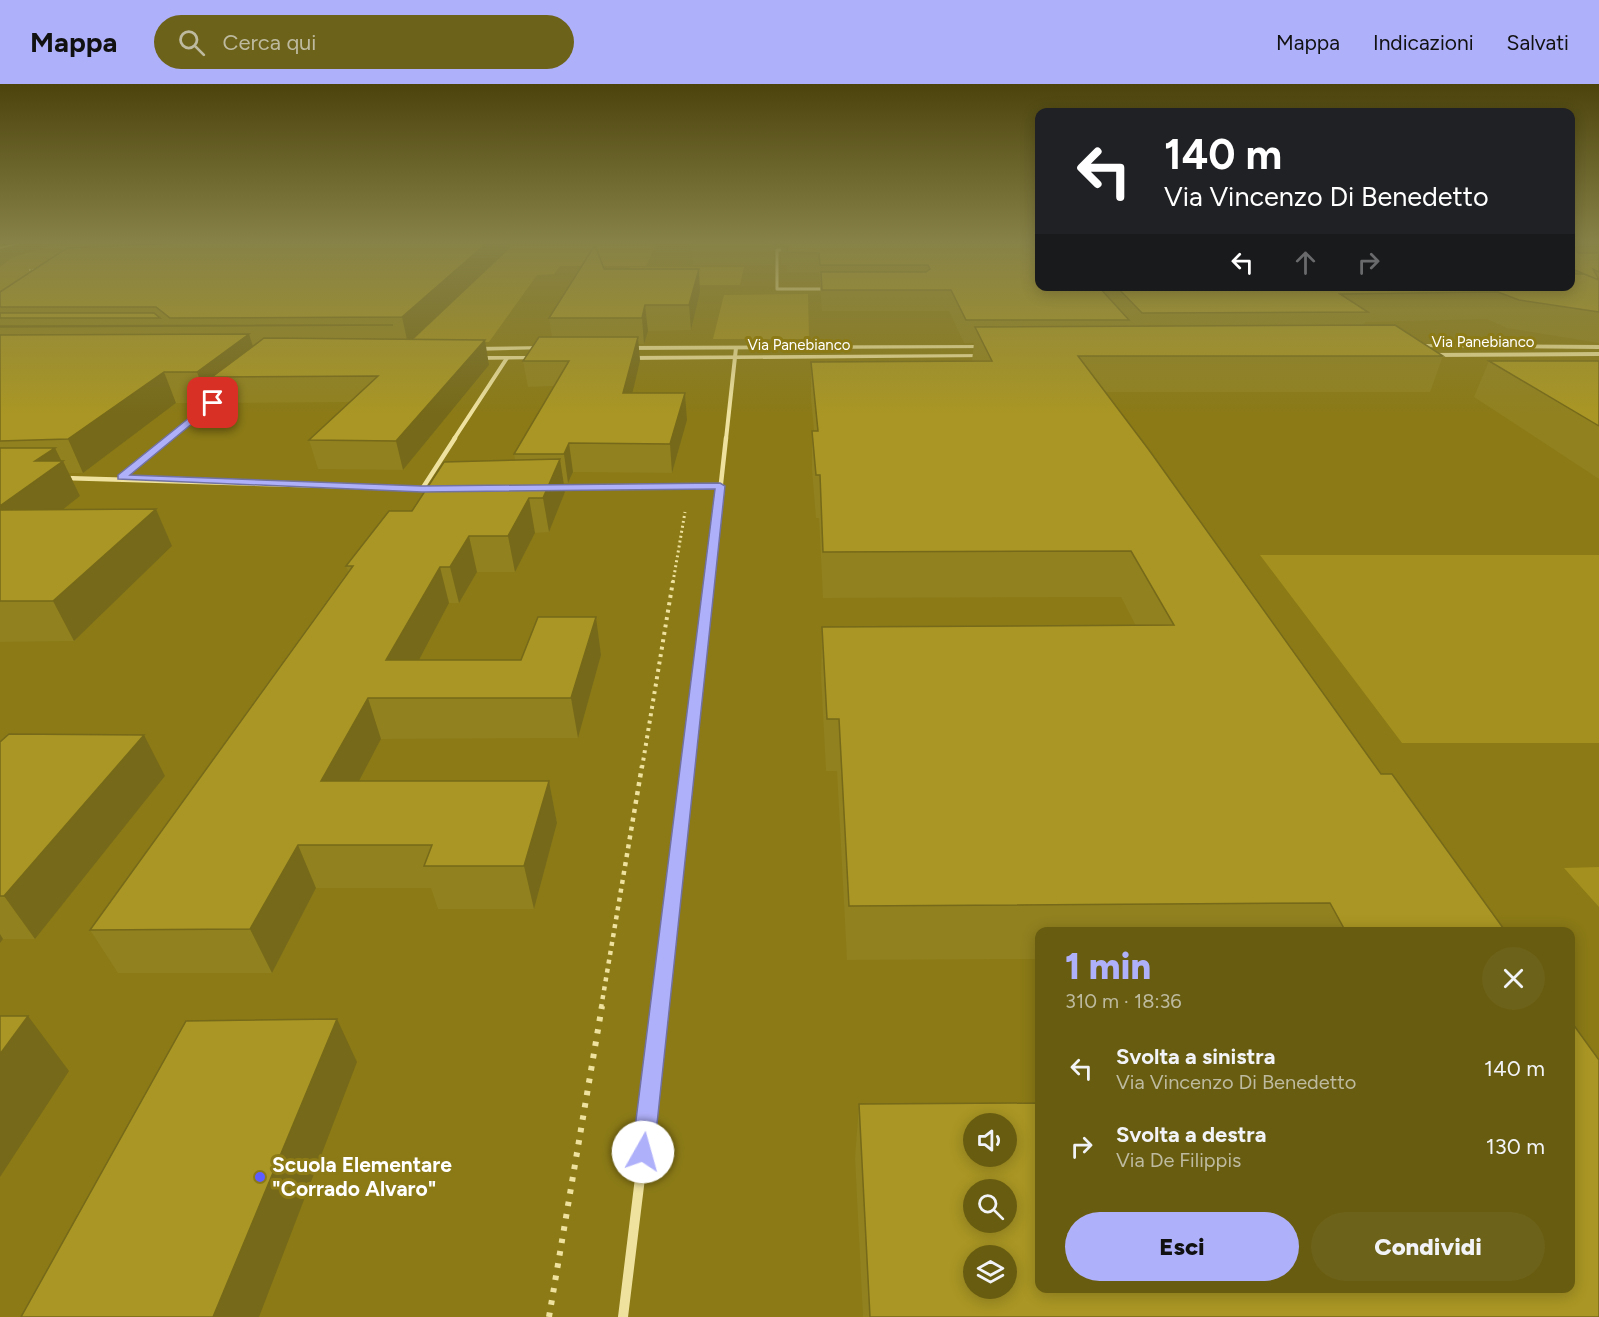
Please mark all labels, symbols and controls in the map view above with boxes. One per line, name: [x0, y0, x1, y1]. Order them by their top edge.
search box: [154, 15, 574, 69]
text: Mappa: [30, 25, 118, 59]
icon: search: [175, 26, 208, 59]
text: Cerca qui: [223, 29, 316, 56]
text: Mappa: [1276, 30, 1340, 55]
text: Indicazioni: [1373, 30, 1474, 55]
text: Salvati: [1507, 30, 1569, 55]
text: 140 m: [1164, 129, 1282, 180]
icon: left: [1065, 132, 1143, 210]
text: Via Vincenzo Di Benedetto: [1164, 180, 1489, 213]
icon: left: [1226, 246, 1259, 279]
icon: ahead: [1289, 246, 1322, 279]
icon: right: [1352, 246, 1385, 279]
street label: Via Panebianco: [1431, 333, 1535, 351]
street label: Via Panebianco: [747, 336, 851, 354]
pin: [187, 377, 238, 428]
icon: arrive: [196, 386, 229, 419]
text: 1 min: [1065, 945, 1151, 988]
button: close: [1482, 947, 1545, 1010]
text: 310 m · 18:36: [1065, 989, 1182, 1013]
text: Svolta a sinistra: [1116, 1043, 1275, 1070]
icon: left: [1065, 1052, 1098, 1085]
text: 140 m: [1484, 1055, 1545, 1082]
text: Via Vincenzo Di Benedetto: [1116, 1070, 1356, 1094]
map controls: [963, 1113, 1017, 1299]
button: sound: [963, 1113, 1017, 1167]
position arrow: [611, 1120, 675, 1184]
text: Svolta a destra: [1116, 1121, 1266, 1148]
icon: right: [1065, 1130, 1098, 1163]
text: 130 m: [1486, 1133, 1545, 1160]
text: Via De Filippis: [1116, 1148, 1241, 1172]
place label: Scuola Elementare "Corrado Alvaro": [272, 1152, 452, 1201]
marker: Scuola Elementare "Corrado Alvaro": [253, 1170, 267, 1184]
button: search: [963, 1179, 1017, 1233]
button: Esci: [1065, 1212, 1299, 1281]
button: Condividi: [1311, 1212, 1545, 1281]
button: layers: [963, 1245, 1017, 1299]

